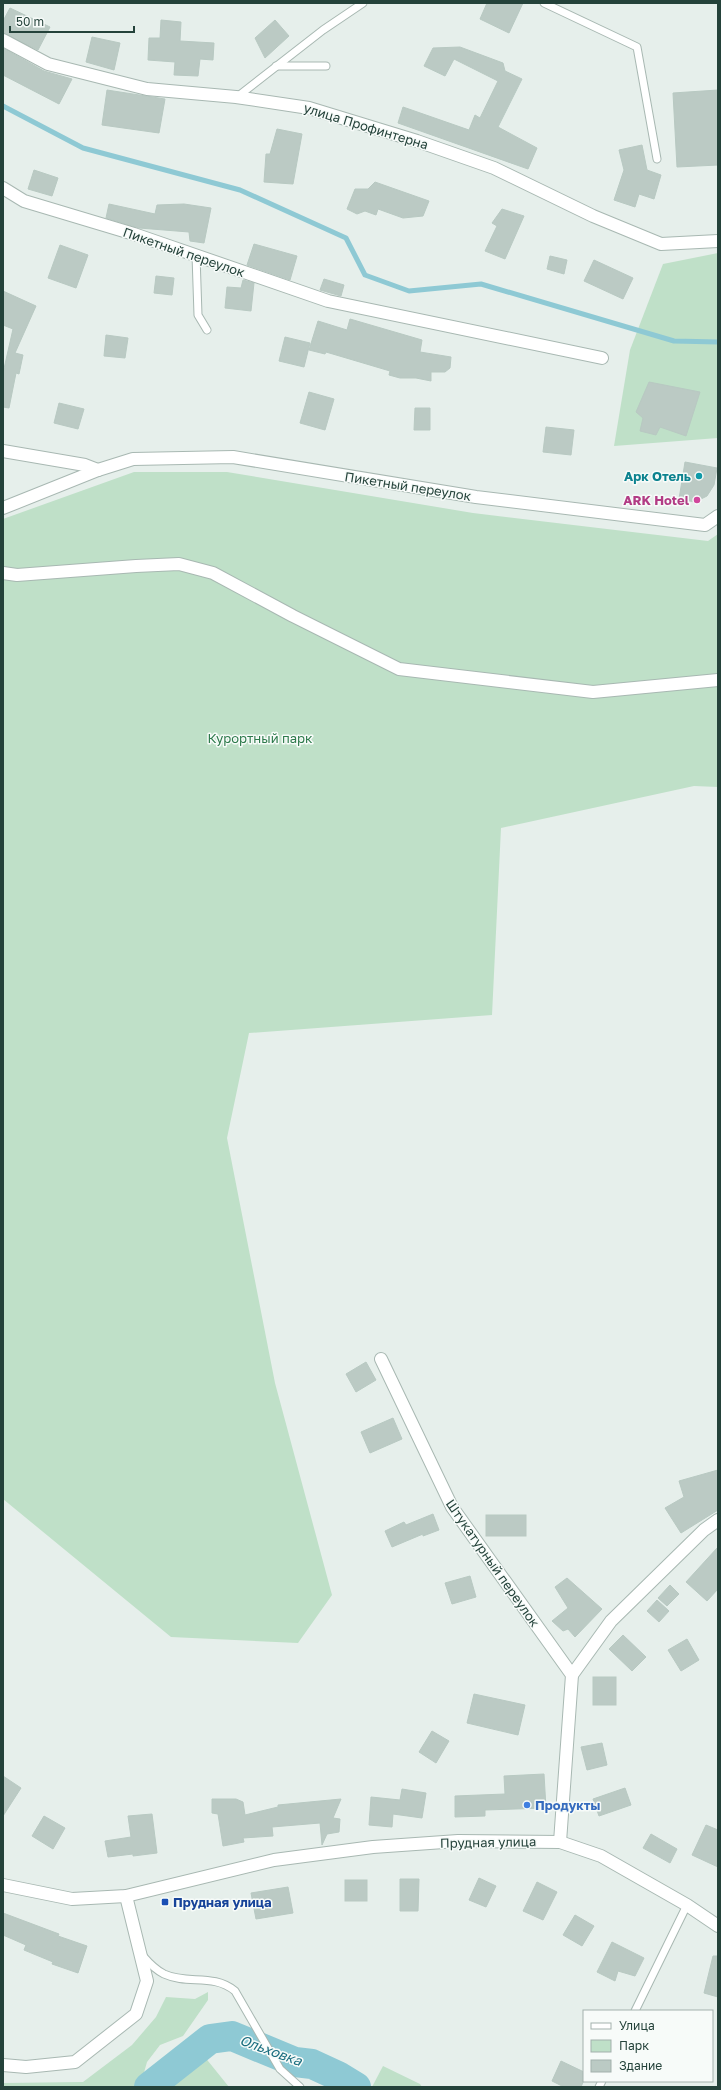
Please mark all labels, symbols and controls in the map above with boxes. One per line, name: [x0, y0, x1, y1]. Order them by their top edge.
scale bar: [10, 8, 134, 34]
text: 50 m: [16, 14, 44, 29]
street label: улица Профинтерна: [302, 99, 430, 153]
street label: Пикетный переулок: [121, 224, 248, 281]
street label: Пикетный переулок: [344, 468, 473, 504]
place label: Арк Отель: [624, 468, 691, 484]
marker: Арк Отель: [694, 471, 704, 481]
place label: ARK Hotel: [623, 492, 690, 508]
marker: ARK Hotel: [692, 495, 702, 505]
park label: Курортный парк: [207, 730, 313, 746]
street label: Штукатурный переулок: [443, 1496, 543, 1630]
place label: Продукты: [535, 1797, 601, 1813]
marker: Продукты: [522, 1800, 532, 1810]
street label: Прудная улица: [440, 1833, 536, 1851]
place label: Прудная улица: [173, 1894, 272, 1910]
marker: Прудная улица: [160, 1897, 170, 1907]
legend: [583, 2010, 713, 2082]
text: Улица: [619, 2018, 655, 2033]
water label: Ольховка: [238, 2031, 305, 2069]
text: Парк: [619, 2038, 649, 2053]
text: Здание: [619, 2058, 662, 2073]

